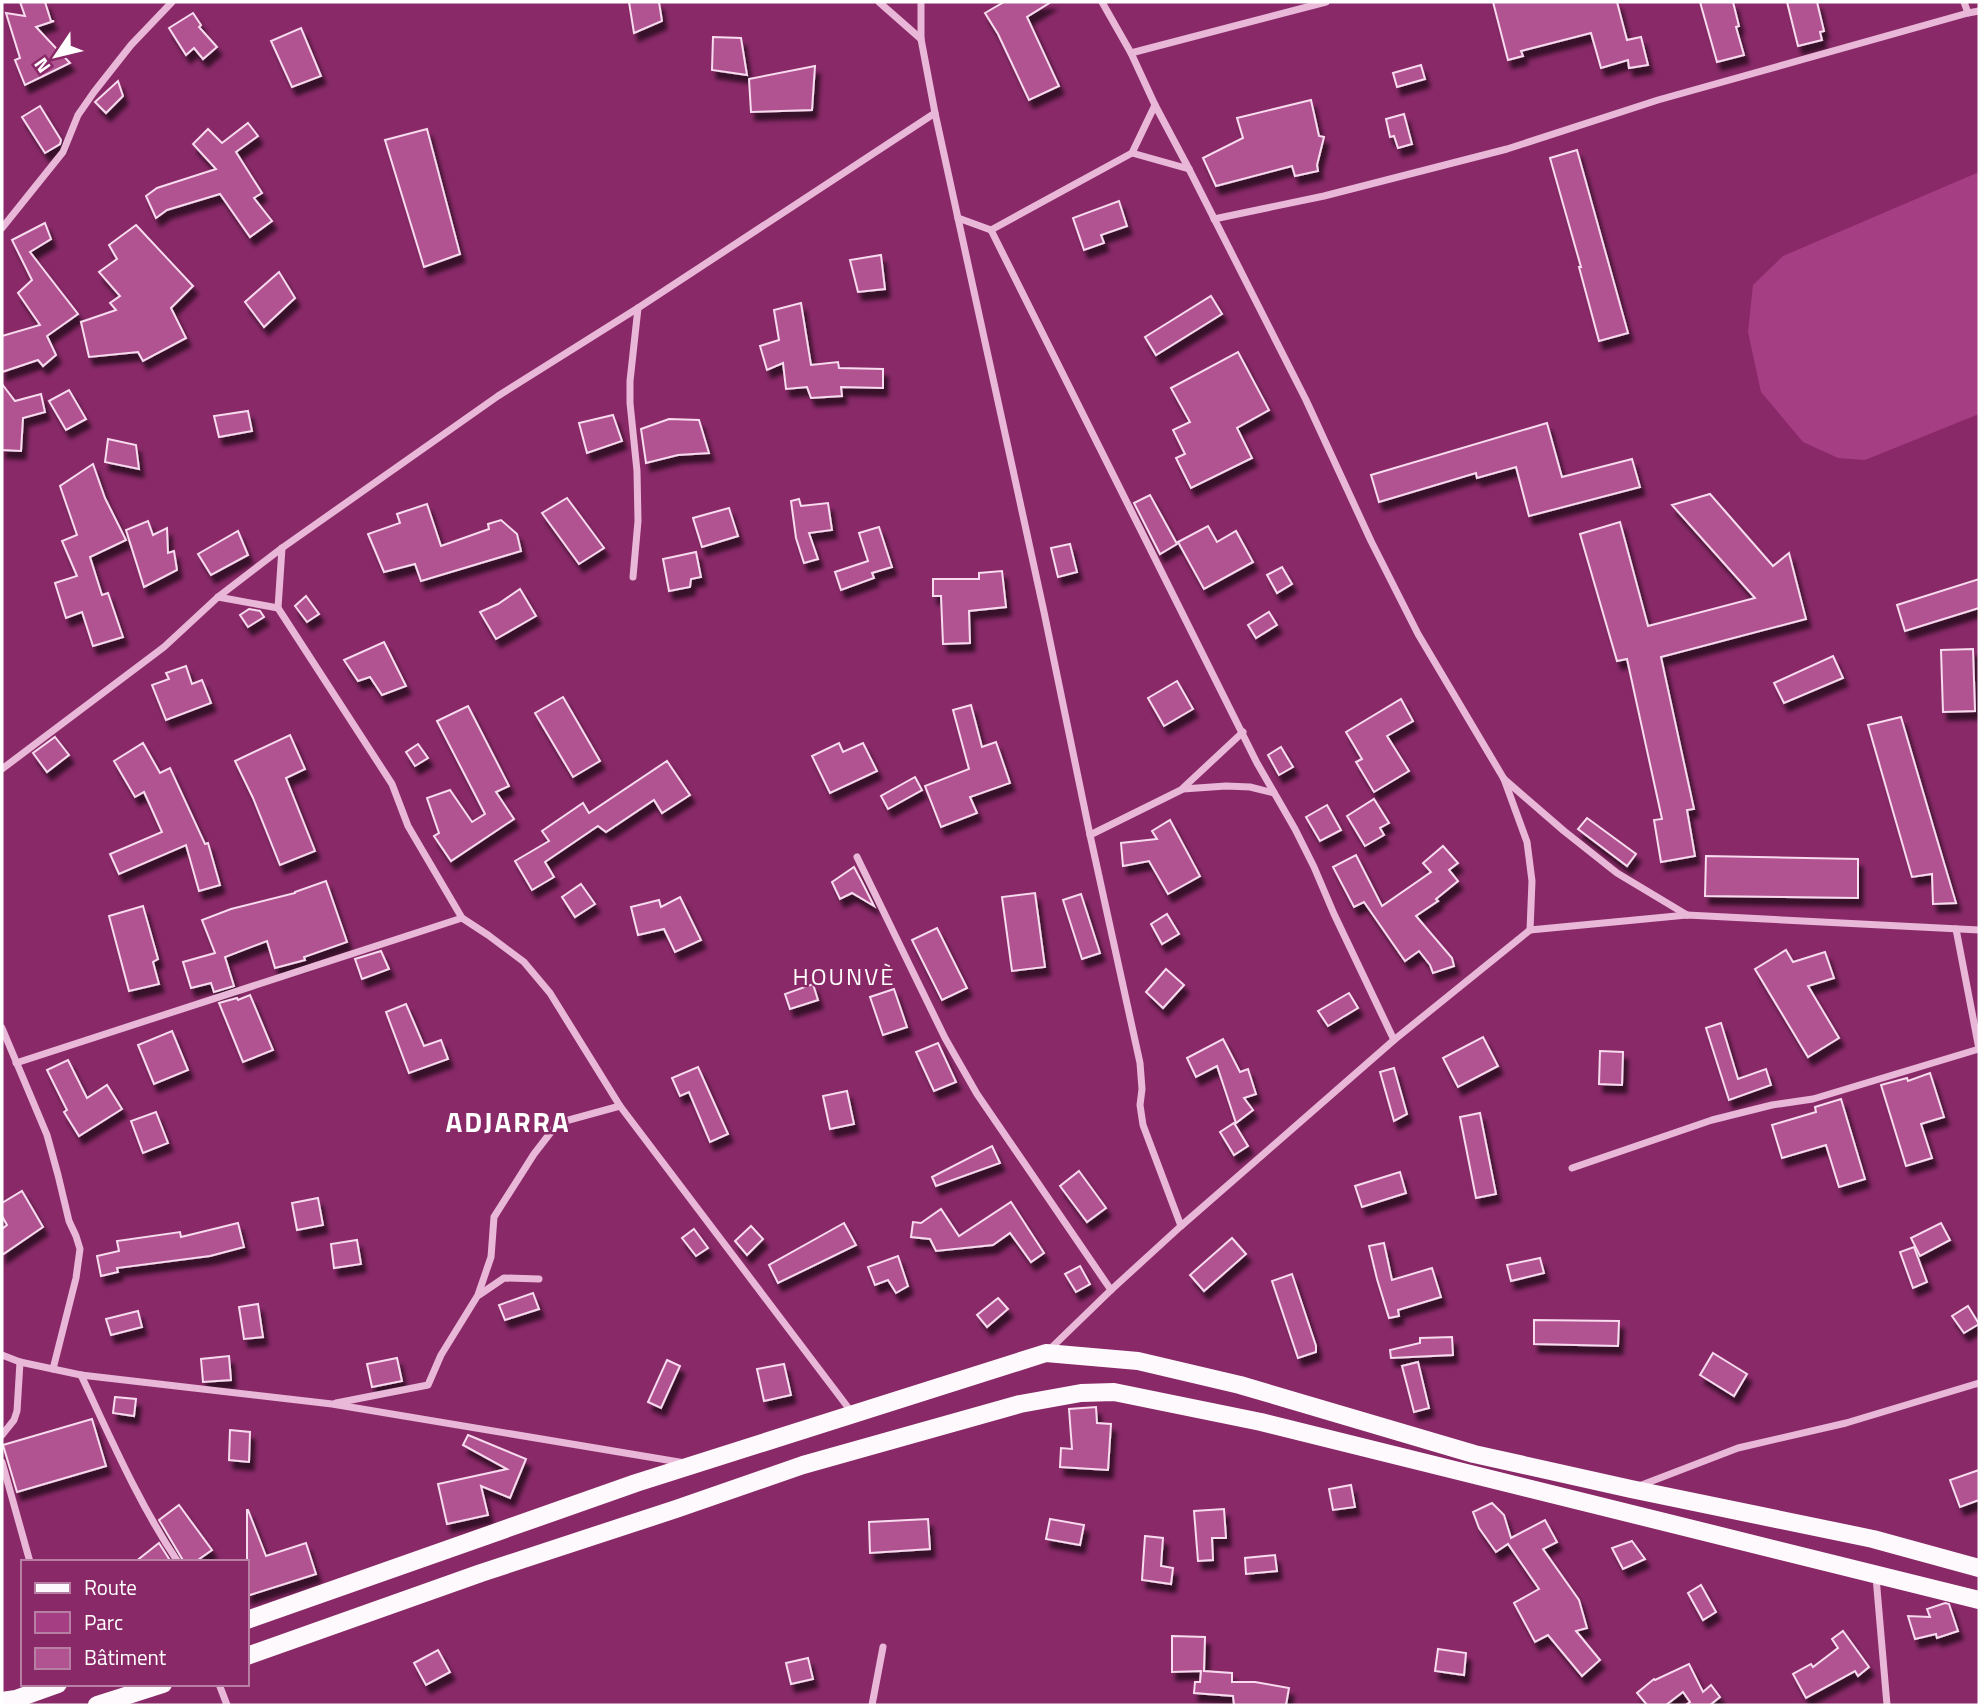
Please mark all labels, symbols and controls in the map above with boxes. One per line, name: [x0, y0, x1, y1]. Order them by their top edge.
north arrow: [21, 21, 91, 91]
text: N: [26, 52, 57, 80]
district label: HOUNVÈ: [793, 958, 895, 994]
district label: ADJARRA: [445, 1100, 571, 1143]
legend: [21, 1560, 248, 1686]
text: Route: [84, 1571, 137, 1603]
text: Parc: [84, 1606, 123, 1638]
text: Bâtiment: [84, 1641, 167, 1673]

